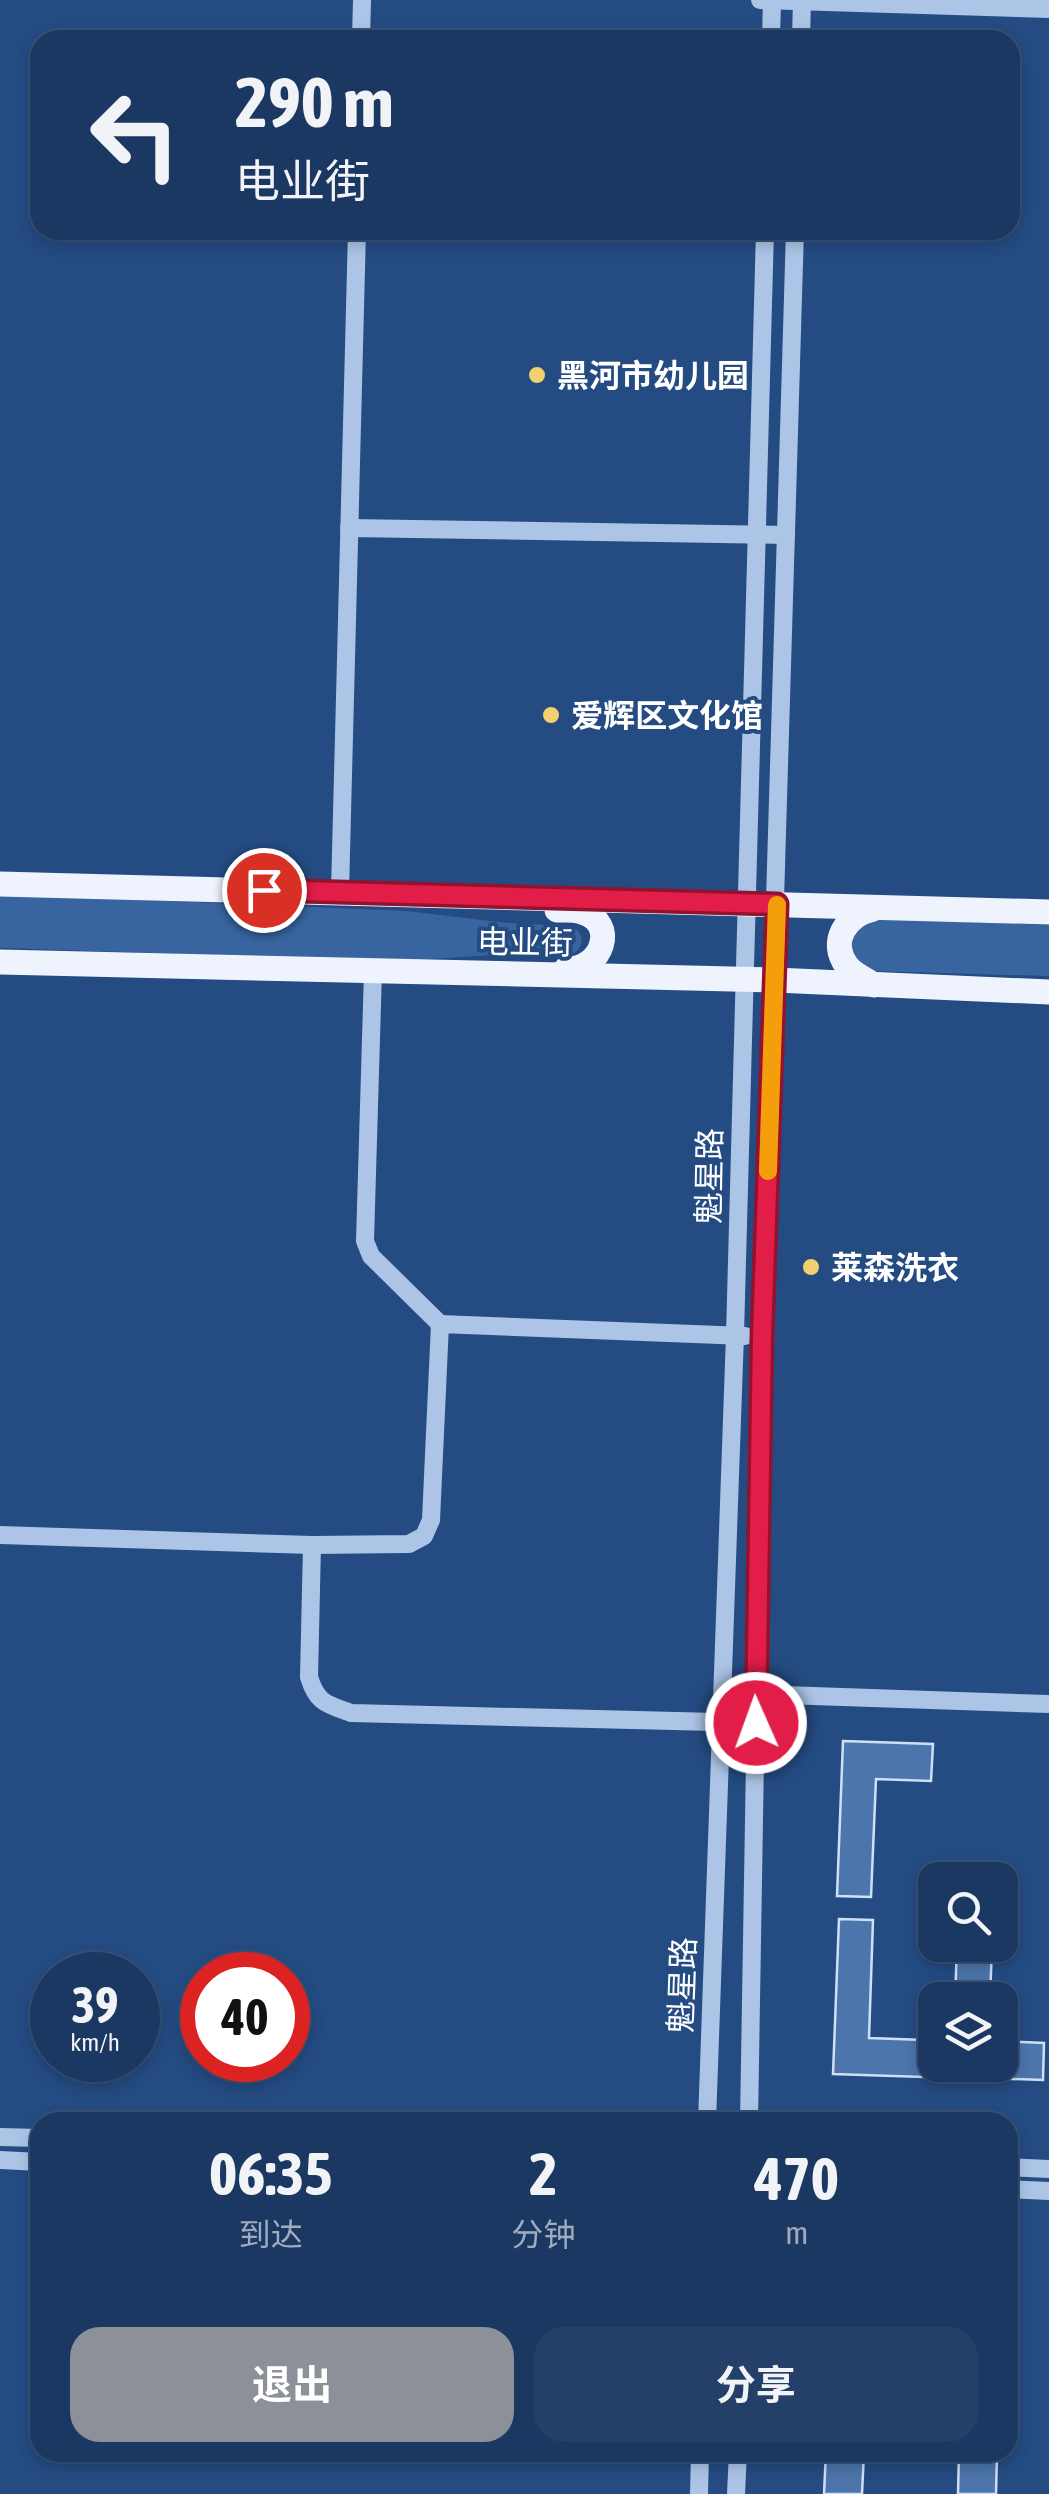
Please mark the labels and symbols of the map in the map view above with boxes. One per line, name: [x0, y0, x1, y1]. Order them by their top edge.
place label: 黑河市幼儿园: [557, 357, 749, 394]
marker: 黑河市幼儿园: [526, 364, 548, 386]
place label: 爱辉区文化馆: [571, 697, 763, 734]
marker: 爱辉区文化馆: [540, 704, 562, 726]
pin: [222, 848, 307, 933]
street label: 电业街: [477, 923, 573, 961]
street label: 魁星路: [690, 1128, 728, 1224]
place label: 莱森洗衣: [831, 1249, 959, 1286]
marker: 莱森洗衣: [800, 1256, 822, 1278]
position arrow: [704, 1671, 808, 1775]
street label: 魁星路: [662, 1936, 702, 2034]
speed limit sign: 40: [180, 1952, 310, 2082]

